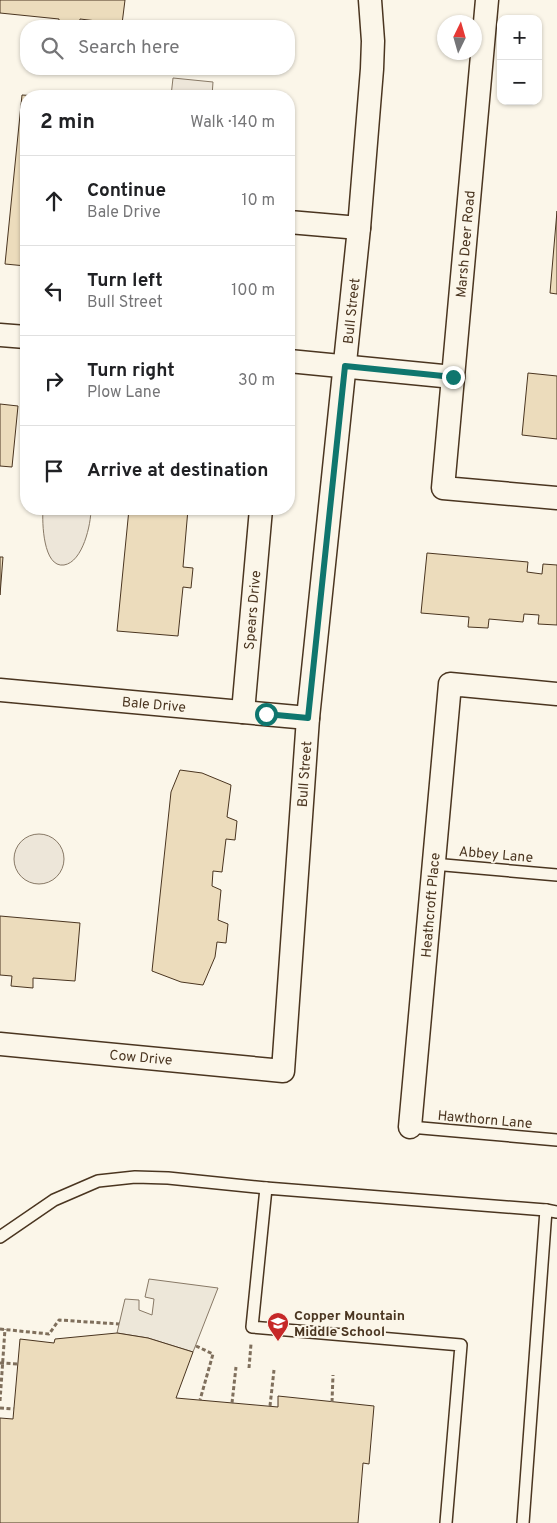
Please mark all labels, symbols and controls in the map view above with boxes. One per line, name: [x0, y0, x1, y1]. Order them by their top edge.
north arrow: [437, 15, 482, 60]
map controls: [497, 15, 542, 105]
button: +: [497, 15, 542, 60]
search box: [20, 20, 295, 75]
icon: search: [38, 34, 66, 62]
text: Search here: [78, 36, 180, 60]
button: −: [497, 60, 542, 105]
text: 2 min: [40, 109, 95, 136]
text: Walk · 140 m: [190, 113, 275, 133]
text: Continue: [87, 179, 166, 203]
icon: ahead: [40, 187, 68, 215]
street label: Marsh Deer Road: [453, 190, 480, 298]
text: 10 m: [241, 191, 275, 211]
text: Bale Drive: [87, 203, 161, 223]
text: Turn left: [87, 269, 163, 293]
icon: left: [40, 277, 68, 305]
street label: Bull Street: [341, 277, 364, 345]
text: 100 m: [231, 281, 275, 301]
text: Bull Street: [87, 293, 163, 313]
text: Turn right: [87, 359, 175, 383]
route end: [442, 366, 465, 389]
icon: right: [40, 367, 68, 395]
text: 30 m: [238, 371, 275, 391]
text: Plow Lane: [87, 383, 161, 403]
icon: arrive: [40, 457, 68, 485]
text: Arrive at destination: [87, 459, 268, 483]
street label: Spears Drive: [242, 570, 265, 651]
street label: Bale Drive: [121, 694, 187, 717]
route start: [255, 703, 278, 726]
street label: Bull Street: [295, 740, 316, 808]
street label: Abbey Lane: [458, 844, 534, 867]
street label: Heathcroft Place: [418, 852, 445, 958]
street label: Cow Drive: [109, 1047, 173, 1070]
street label: Hawthorn Lane: [437, 1108, 533, 1133]
place label: Copper Mountain Middle School: [294, 1308, 405, 1341]
school or university icon: Copper Mountain Middle School: [266, 1311, 290, 1342]

